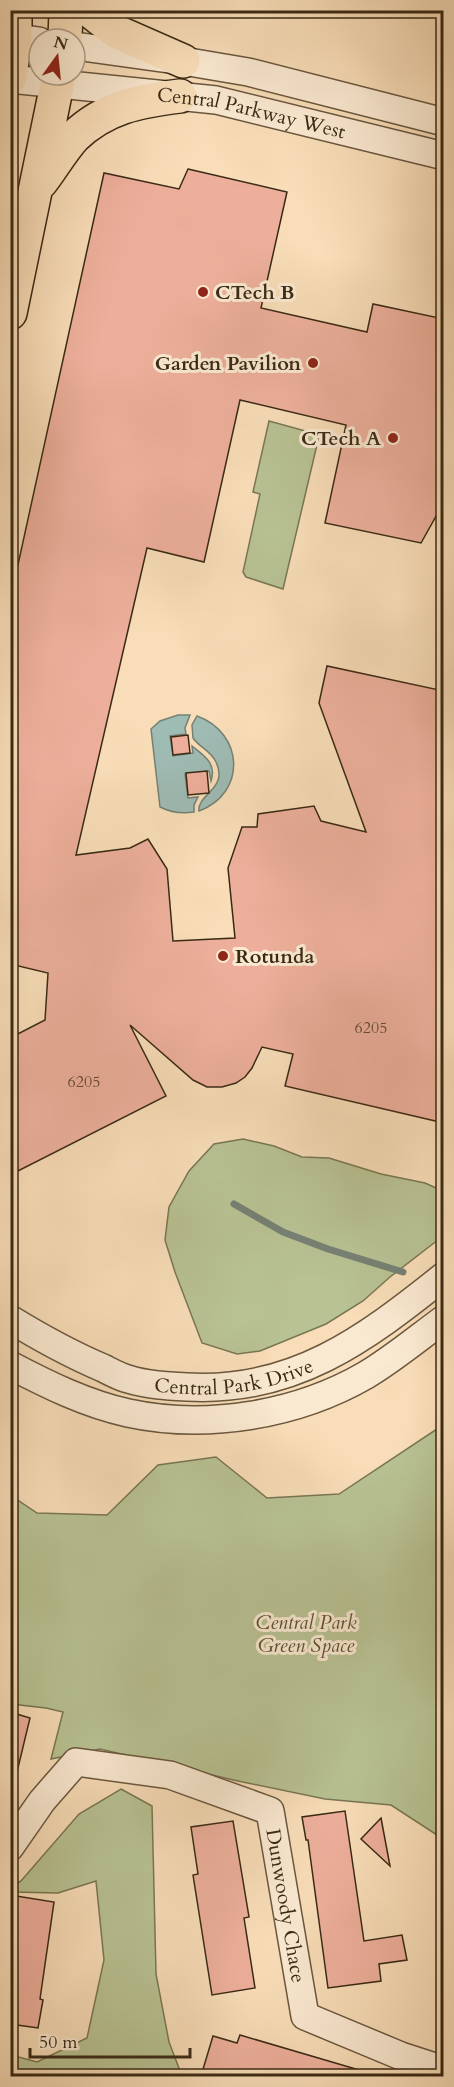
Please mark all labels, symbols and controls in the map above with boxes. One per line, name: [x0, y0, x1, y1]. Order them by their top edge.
north arrow: [27, 27, 87, 87]
text: N: [51, 31, 70, 56]
street label: Central Parkway West: [156, 81, 349, 145]
place label: CTech B: [215, 279, 295, 306]
marker: CTech B: [196, 285, 210, 299]
place label: Garden Pavilion: [155, 350, 301, 377]
marker: Garden Pavilion: [306, 356, 320, 370]
place label: CTech A: [301, 425, 381, 452]
marker: CTech A: [386, 431, 400, 445]
place label: Rotunda: [235, 943, 314, 970]
marker: Rotunda: [216, 949, 230, 963]
house number: 6205: [355, 1017, 387, 1039]
house number: 6205: [68, 1071, 100, 1093]
street label: Central Park Drive: [153, 1352, 317, 1401]
park label: Central Park Green Space: [255, 1609, 357, 1659]
street label: Dunwoody Chace: [259, 1827, 312, 1985]
scale bar: [30, 2021, 190, 2059]
text: 50 m: [39, 2030, 78, 2055]

